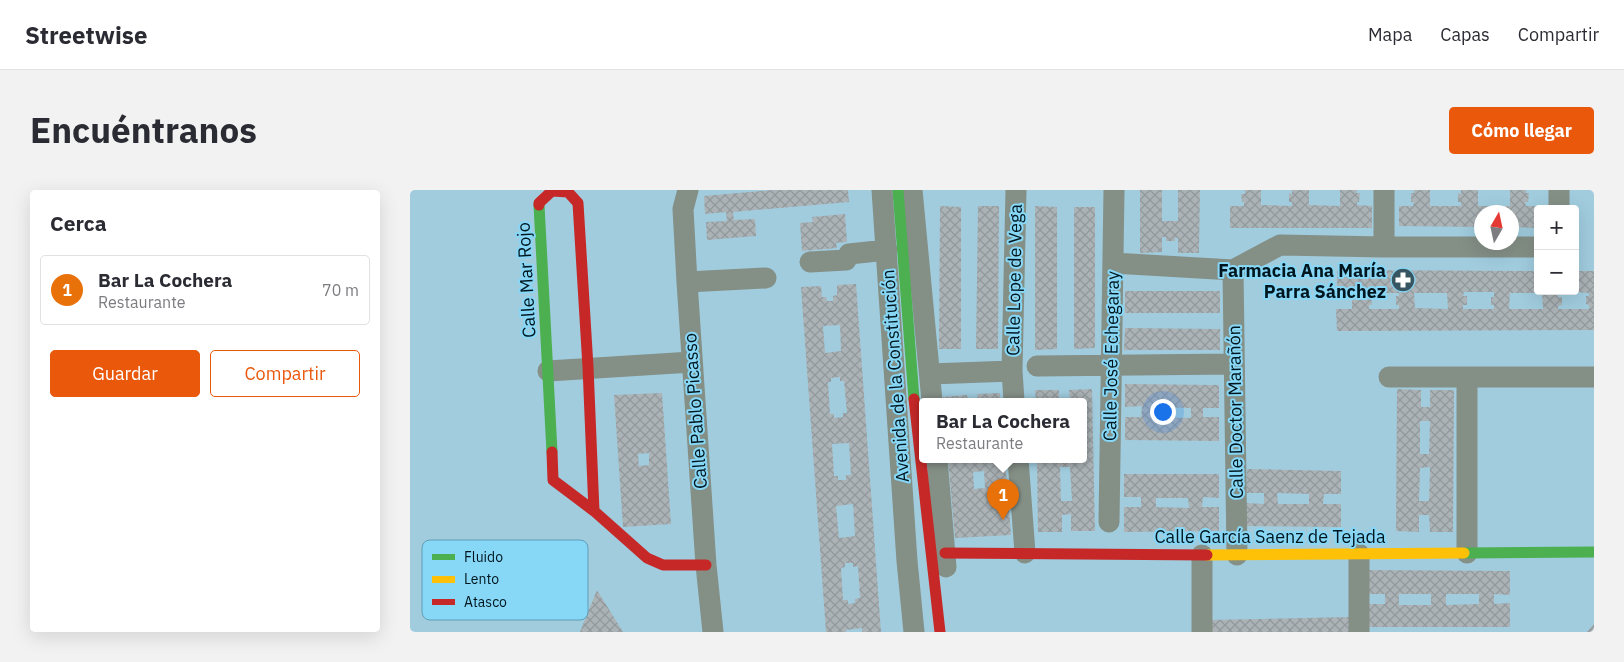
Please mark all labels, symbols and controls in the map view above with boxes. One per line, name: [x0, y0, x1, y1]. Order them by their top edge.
text: Streetwise: [25, 19, 147, 51]
text: Mapa: [1368, 23, 1412, 46]
text: Capas: [1440, 23, 1490, 46]
text: Compartir: [1518, 23, 1599, 46]
text: Encuéntranos: [30, 107, 257, 153]
button: Cómo llegar: [1449, 107, 1594, 154]
street label: Calle Lope de Vega: [1001, 203, 1027, 356]
north arrow: [1474, 205, 1519, 250]
map controls: [1534, 205, 1579, 295]
button: +: [1534, 205, 1579, 250]
text: Cerca: [50, 209, 107, 237]
street label: Calle Mar Rojo: [511, 222, 541, 338]
button: −: [1534, 250, 1579, 295]
place label: Farmacia Ana María Parra Sánchez: [1218, 259, 1386, 303]
pharmacy icon: Farmacia Ana María Parra Sánchez: [1390, 267, 1416, 293]
text: Bar La Cochera: [98, 268, 232, 292]
street label: Avenida de la Constitución: [876, 269, 914, 483]
street label: Calle José Echegaray: [1098, 271, 1124, 441]
text: 1: [62, 280, 72, 300]
text: 70 m: [322, 280, 359, 300]
text: Restaurante: [98, 292, 186, 312]
street label: Calle Doctor Marañón: [1222, 325, 1248, 499]
street label: Calle Pablo Picasso: [678, 332, 712, 490]
button: Guardar: [50, 350, 200, 397]
button: Compartir: [210, 350, 360, 397]
popup: [919, 398, 1087, 463]
your location: [1150, 399, 1176, 425]
text: Bar La Cochera: [936, 409, 1070, 433]
text: Restaurante: [936, 433, 1023, 453]
pin: 1: [987, 479, 1019, 520]
street label: Calle García Saenz de Tejada: [1154, 525, 1386, 548]
legend: [422, 540, 588, 620]
text: Fluido: [464, 548, 503, 566]
text: Lento: [464, 570, 499, 588]
text: Atasco: [464, 593, 507, 611]

